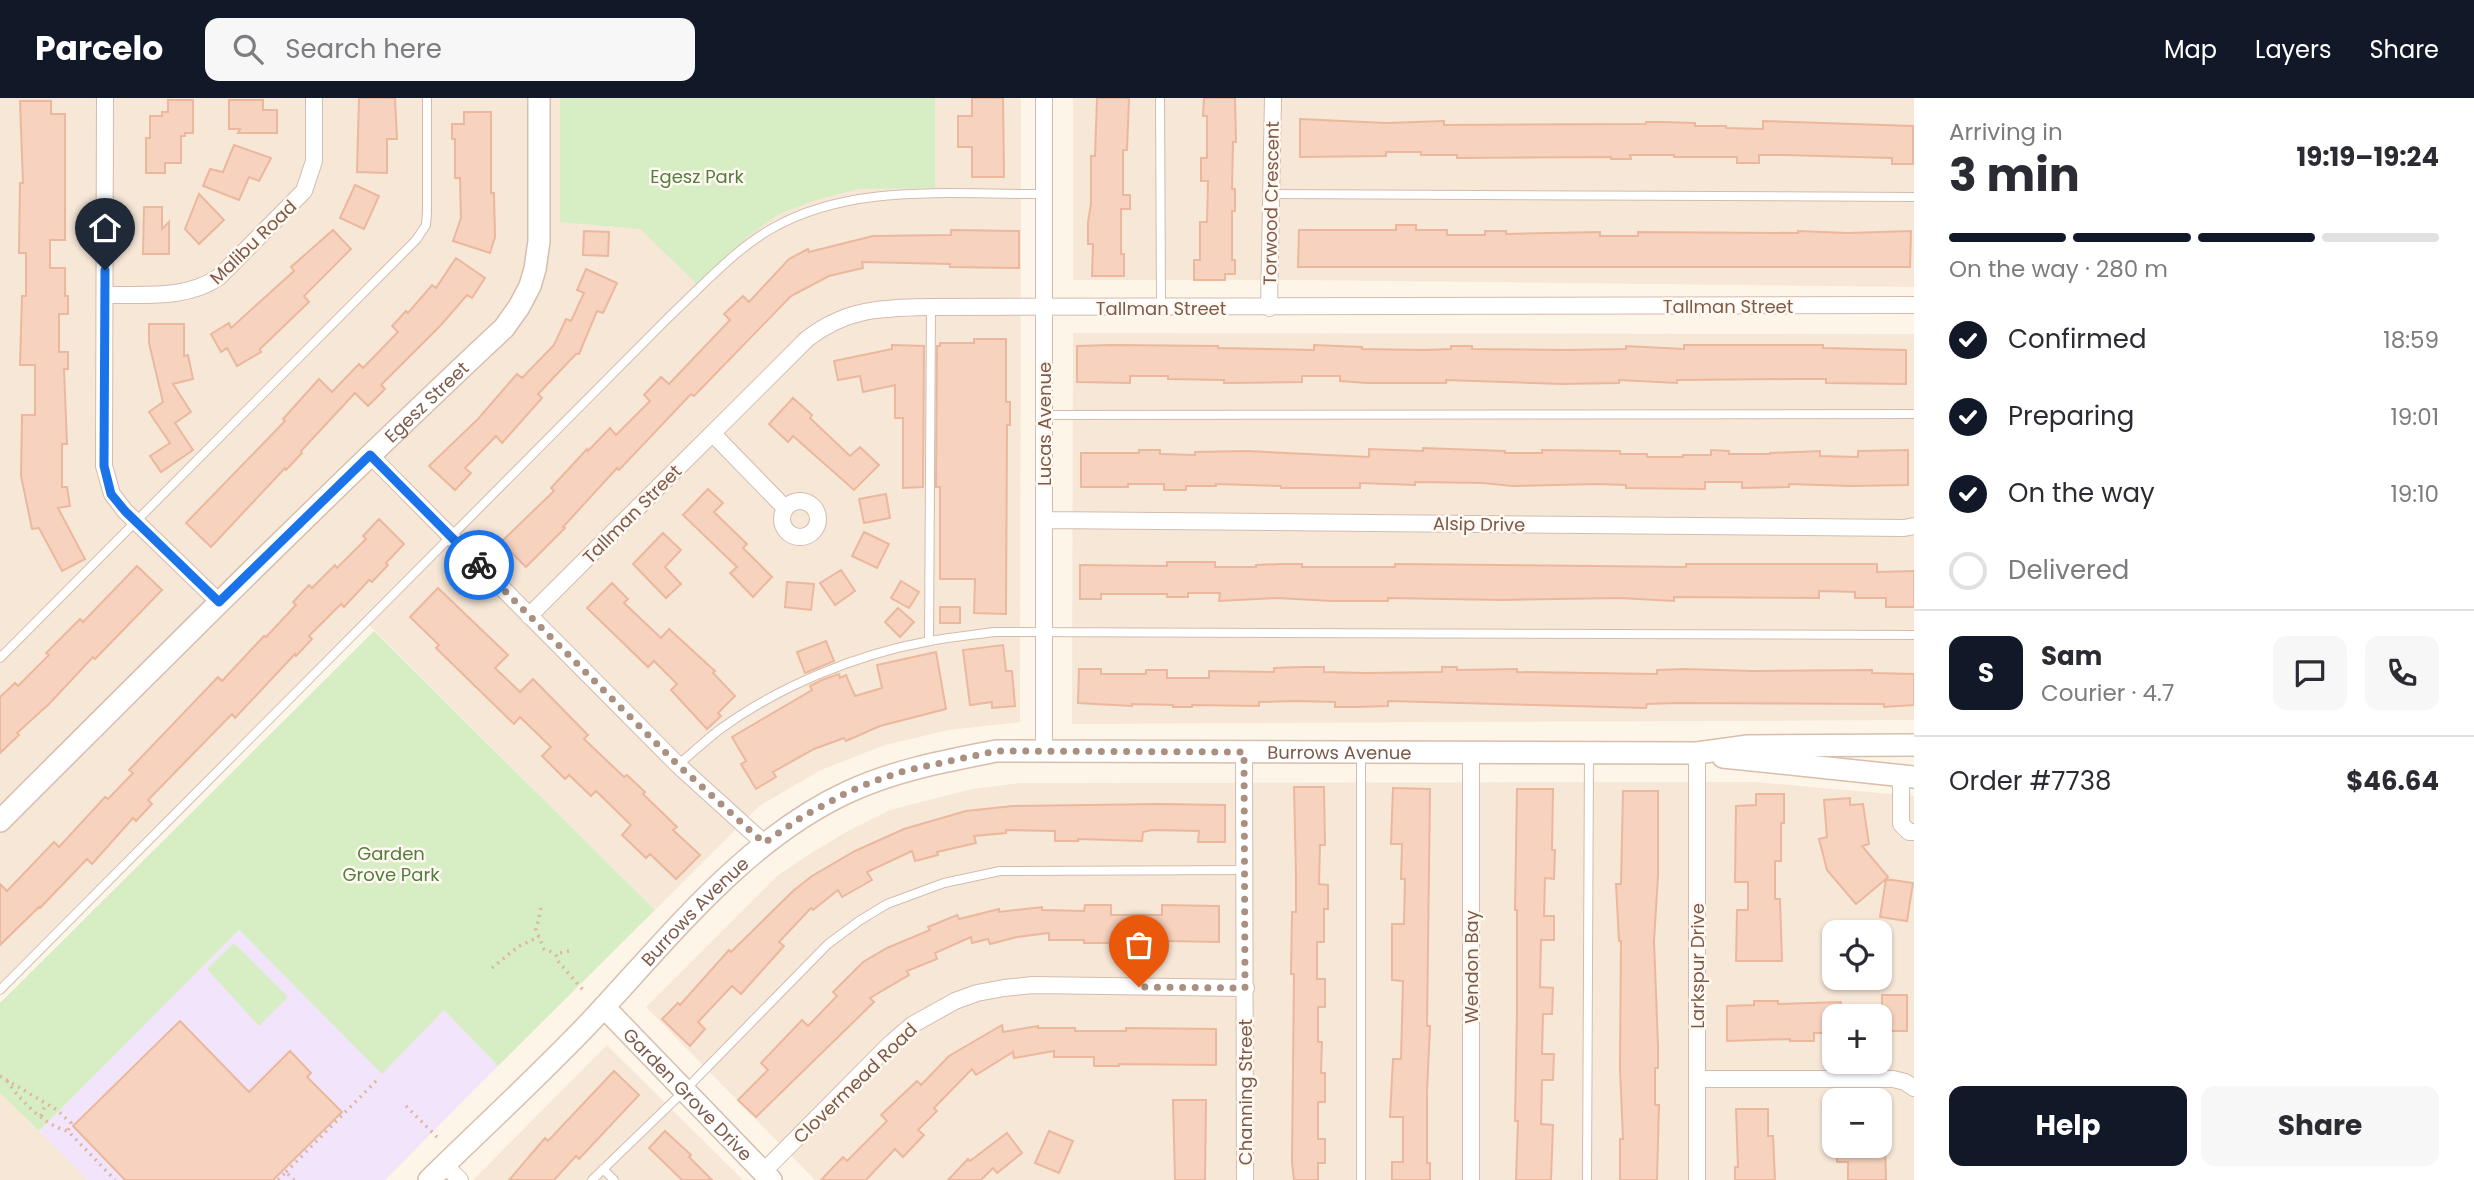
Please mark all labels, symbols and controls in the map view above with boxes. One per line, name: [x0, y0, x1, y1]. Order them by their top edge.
search box: [205, 18, 695, 81]
text: Parcelo: [35, 25, 163, 72]
icon: search: [229, 30, 267, 68]
text: Search here: [285, 31, 442, 67]
text: Map: [2164, 33, 2217, 66]
text: Layers: [2255, 33, 2331, 66]
text: Share: [2369, 33, 2439, 66]
text: Arriving in: [1949, 116, 2063, 148]
street label: Torwood Crescent: [1257, 121, 1285, 285]
text: 19:19–19:24: [2296, 139, 2439, 175]
text: 3 min: [1949, 143, 2080, 207]
park label: Egesz Park: [650, 164, 744, 189]
street label: Malibu Road: [204, 194, 302, 290]
pin: [75, 198, 135, 270]
icon: home: [86, 209, 124, 247]
text: On the way · 280 m: [1949, 253, 2168, 285]
street label: Tallman Street: [1663, 294, 1793, 319]
street label: Tallman Street: [1096, 296, 1226, 321]
icon: check: [1949, 321, 1987, 359]
text: Confirmed: [2008, 321, 2146, 357]
text: 18:59: [2383, 324, 2439, 356]
street label: Egesz Street: [379, 355, 474, 448]
street label: Lucas Avenue: [1032, 362, 1057, 486]
icon: check: [1949, 398, 1987, 436]
text: Preparing: [2008, 398, 2134, 434]
text: 19:01: [2390, 401, 2439, 433]
street label: Tallman Street: [577, 459, 687, 569]
icon: check: [1949, 475, 1987, 513]
text: On the way: [2008, 475, 2155, 511]
text: 19:10: [2390, 478, 2439, 510]
street label: Alsip Drive: [1433, 511, 1525, 537]
courier: [444, 530, 514, 600]
icon: bike: [460, 546, 498, 584]
text: Delivered: [2008, 552, 2129, 588]
button: chat: [2273, 636, 2347, 710]
button: phone: [2365, 636, 2439, 710]
text: Sam: [2041, 638, 2102, 674]
text: S: [1978, 655, 1994, 691]
text: Courier · 4.7: [2041, 677, 2174, 709]
street label: Burrows Avenue: [1267, 739, 1412, 765]
text: Order #7738: [1949, 763, 2111, 799]
text: $46.64: [2346, 763, 2439, 799]
park label: Garden Grove Park: [343, 841, 440, 887]
street label: Burrows Avenue: [635, 851, 754, 971]
street label: Larkspur Drive: [1685, 903, 1710, 1029]
street label: Wendon Bay: [1459, 910, 1484, 1024]
pin: [1109, 915, 1169, 987]
map controls: [1822, 920, 1892, 1158]
button: locate: [1822, 920, 1892, 990]
icon: bag: [1120, 926, 1158, 964]
button: +: [1822, 1004, 1892, 1074]
street label: Clovermead Road: [788, 1017, 922, 1149]
street label: Channing Street: [1233, 1019, 1258, 1165]
street label: Garden Grove Drive: [618, 1022, 758, 1166]
button: Help: [1949, 1086, 2187, 1166]
button: Share: [2201, 1086, 2439, 1166]
button: −: [1822, 1088, 1892, 1158]

